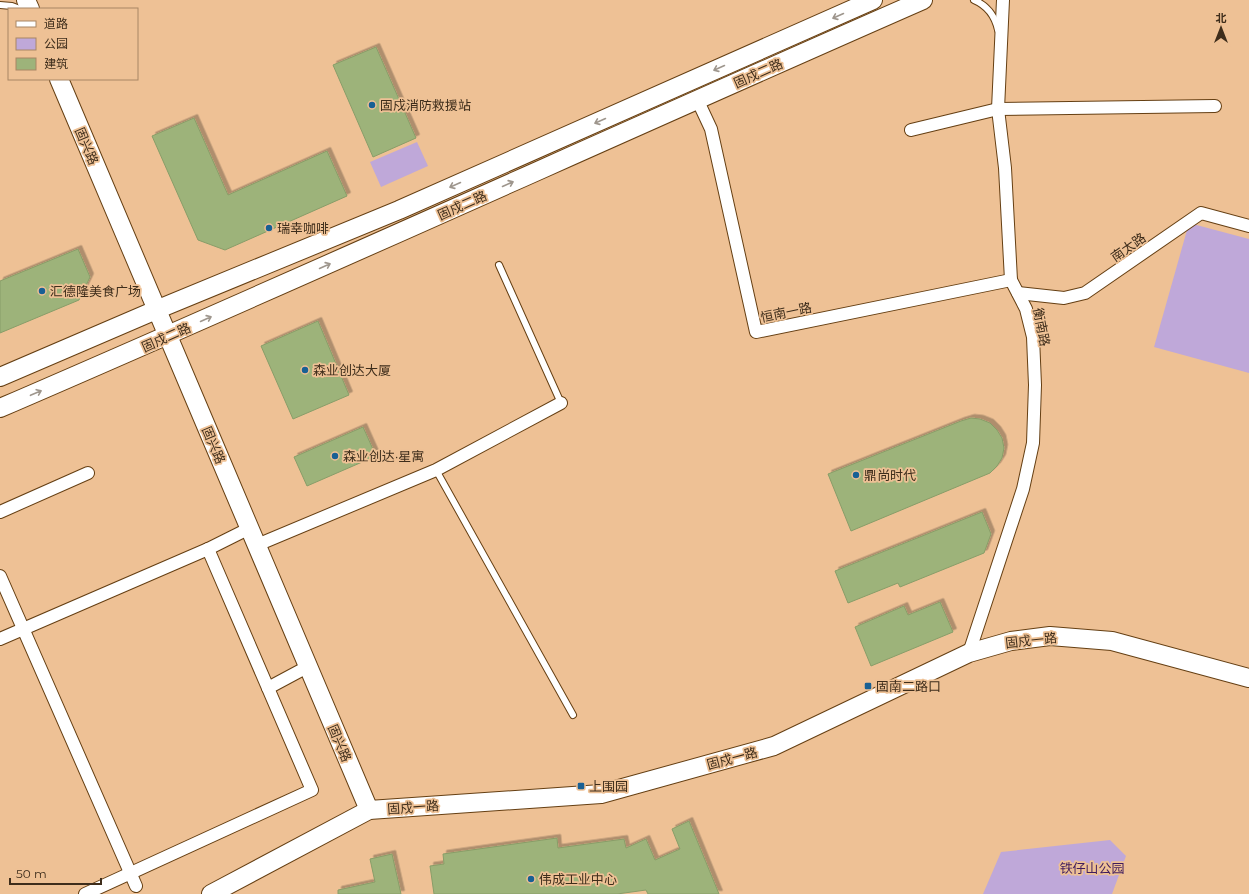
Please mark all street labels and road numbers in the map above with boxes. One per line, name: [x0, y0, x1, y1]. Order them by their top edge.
street label: 固戍二路: [731, 55, 785, 91]
street label: 固兴路: [72, 125, 102, 167]
street label: 固戍二路: [435, 187, 489, 223]
street label: 南太路: [1107, 229, 1149, 265]
street label: 恒南一路: [759, 299, 813, 325]
street label: 衡南路: [1030, 306, 1054, 348]
street label: 固戍二路: [139, 319, 193, 355]
street label: 固兴路: [199, 424, 229, 466]
street label: 固戍一路: [1004, 629, 1058, 651]
street label: 固兴路: [325, 722, 355, 764]
street label: 固戍一路: [705, 744, 759, 772]
street label: 固戍一路: [386, 797, 440, 817]

